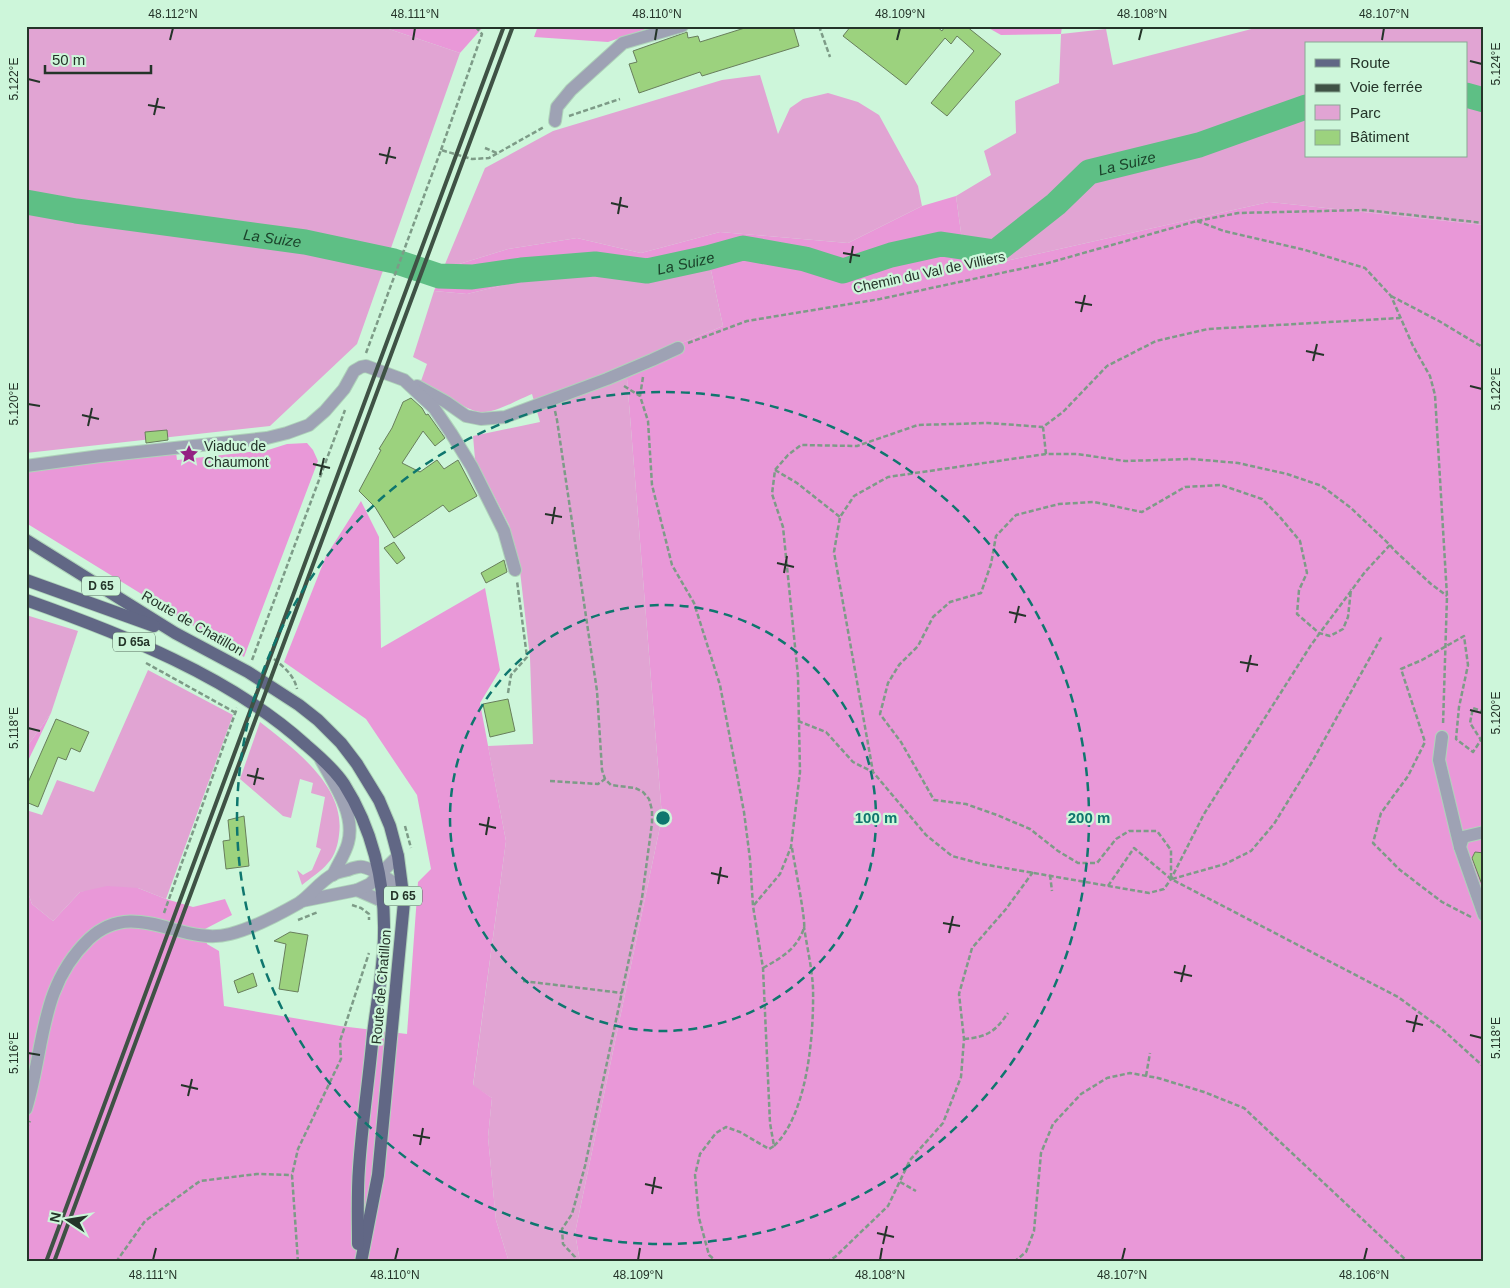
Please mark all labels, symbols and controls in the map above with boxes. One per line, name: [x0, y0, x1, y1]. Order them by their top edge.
text: 48.112°N: [148, 7, 198, 21]
text: 48.111°N: [391, 7, 439, 21]
text: 48.110°N: [632, 7, 682, 21]
text: 48.109°N: [875, 7, 925, 21]
text: 48.108°N: [1117, 7, 1167, 21]
text: 48.107°N: [1359, 7, 1409, 21]
scale bar: [45, 42, 151, 74]
legend: [1305, 42, 1468, 158]
text: 5.124°E: [1489, 43, 1503, 85]
text: 50 m: [52, 51, 85, 68]
text: Route: [1350, 54, 1390, 71]
text: 5.122°E: [7, 58, 21, 100]
text: Voie ferrée: [1350, 78, 1423, 95]
text: Parc: [1350, 104, 1381, 121]
text: Bâtiment: [1350, 128, 1410, 145]
water label: La Suize: [1096, 148, 1157, 178]
water label: La Suize: [242, 225, 302, 250]
water label: La Suize: [655, 248, 716, 277]
street label: Chemin du Val de Villiers: [851, 248, 1007, 296]
text: 5.122°E: [1489, 368, 1503, 410]
text: 5.120°E: [7, 383, 21, 425]
place label: Viaduc de Chaumont: [204, 438, 269, 470]
place icon: Viaduc de Chaumont: [178, 443, 200, 465]
road number: D 65: [82, 576, 120, 596]
street label: Route de Chatillon: [139, 587, 247, 659]
road number: D 65a: [113, 632, 155, 652]
text: 5.120°E: [1489, 692, 1503, 734]
text: 5.118°E: [7, 707, 21, 749]
centre of rings: [654, 809, 672, 827]
text: 100 m: [855, 809, 897, 826]
text: 200 m: [1068, 809, 1110, 826]
road number: D 65: [384, 886, 422, 906]
street label: Route de Chatillon: [368, 929, 394, 1045]
text: 5.118°E: [1489, 1017, 1503, 1059]
text: 5.116°E: [7, 1032, 21, 1074]
north arrow: [42, 1196, 92, 1246]
text: N: [46, 1211, 64, 1224]
text: 48.111°N: [129, 1268, 177, 1282]
text: 48.110°N: [370, 1268, 420, 1282]
text: 48.109°N: [613, 1268, 663, 1282]
text: 48.108°N: [855, 1268, 905, 1282]
text: 48.107°N: [1097, 1268, 1147, 1282]
text: 48.106°N: [1339, 1268, 1389, 1282]

